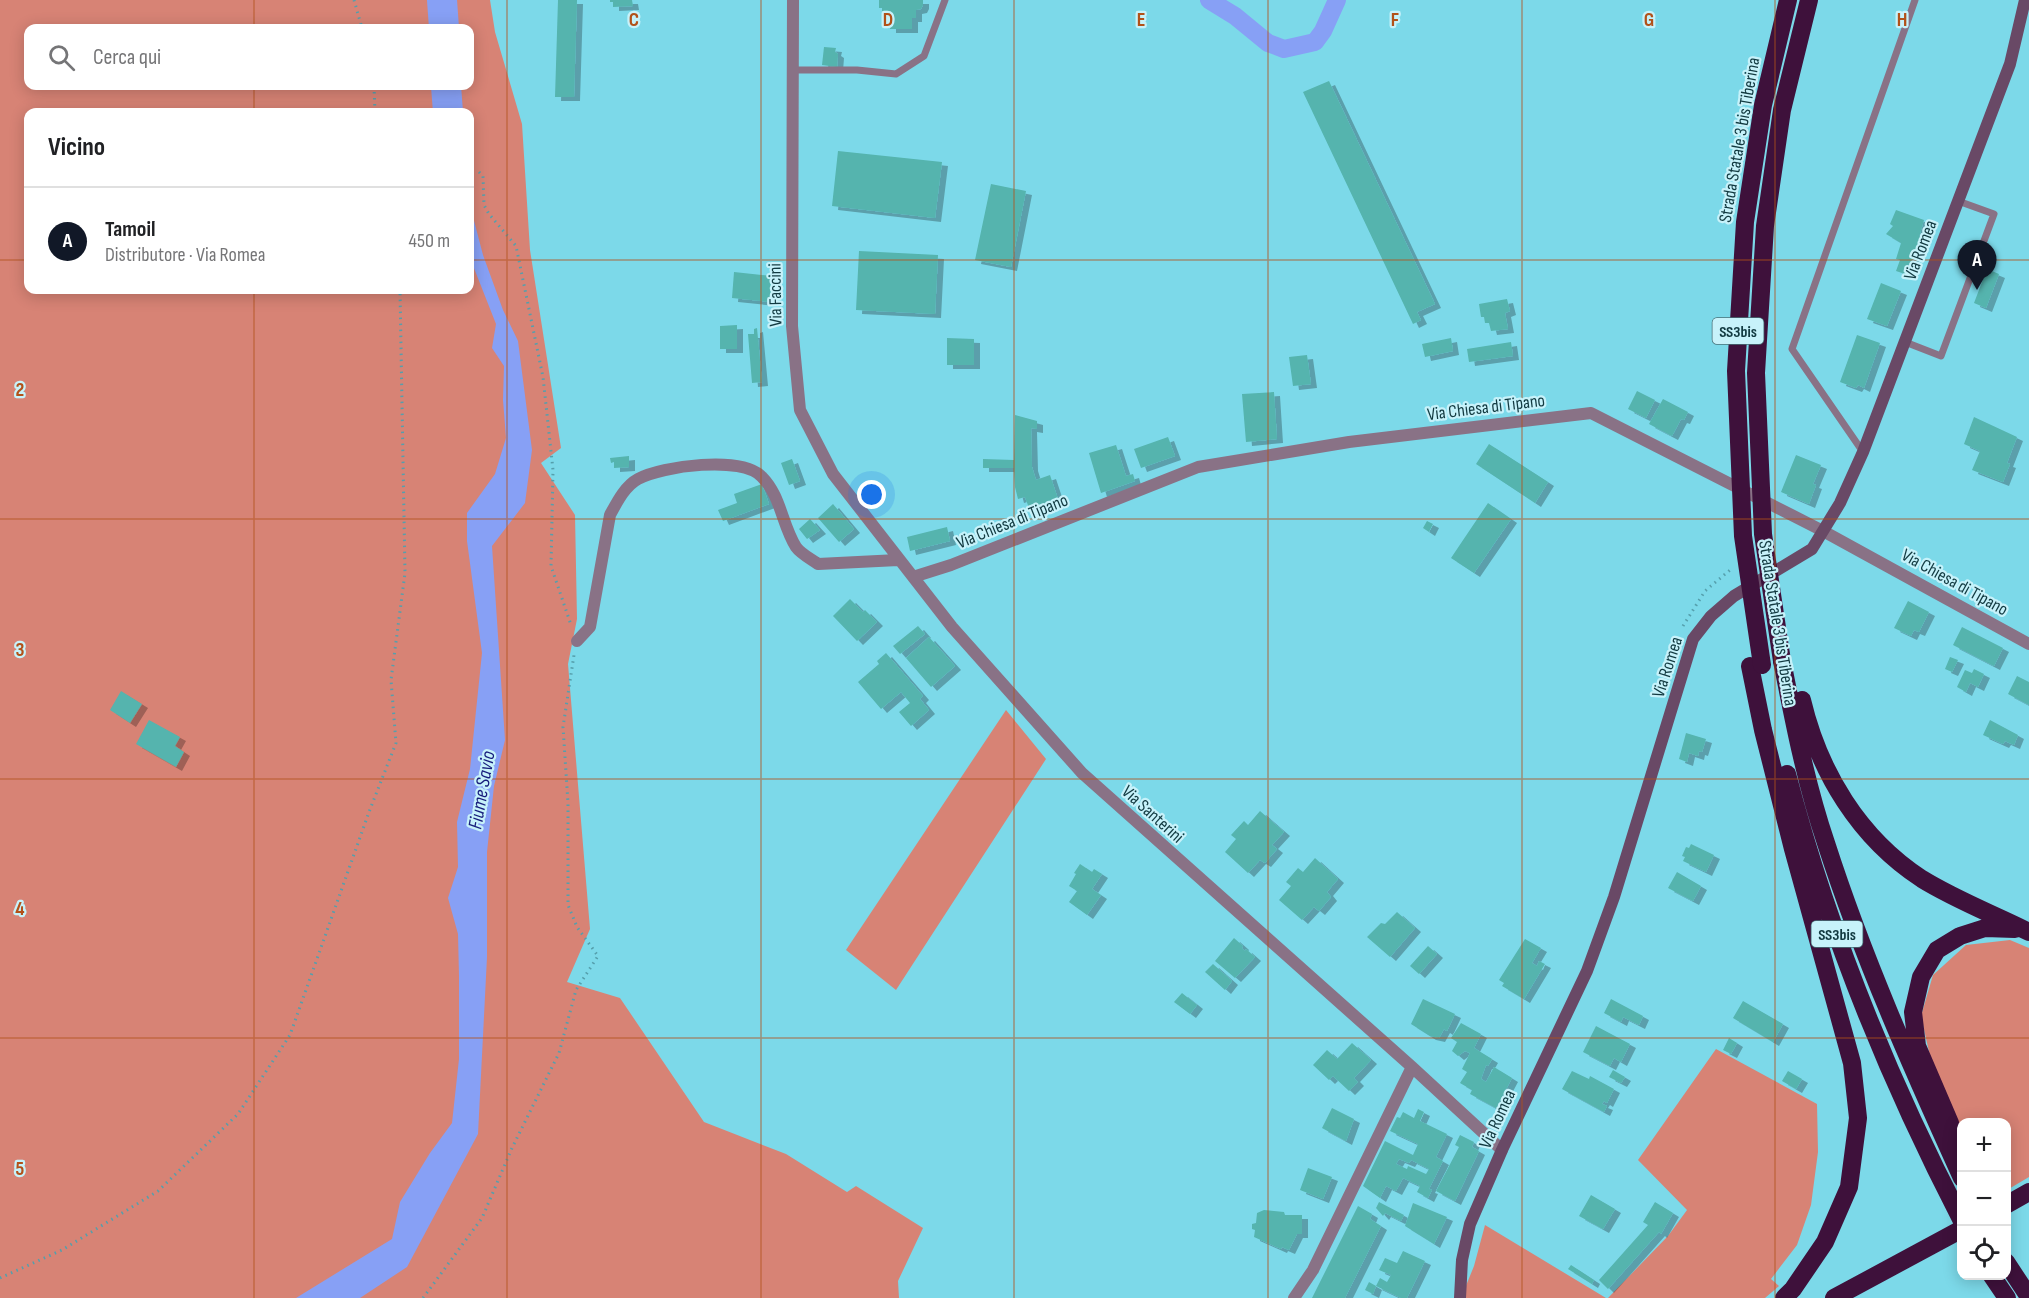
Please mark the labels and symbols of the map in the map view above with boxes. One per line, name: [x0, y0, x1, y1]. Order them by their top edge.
text: C: [629, 8, 639, 32]
text: D: [883, 8, 893, 32]
text: E: [1137, 8, 1145, 32]
text: F: [1391, 8, 1399, 32]
text: G: [1644, 8, 1654, 32]
text: H: [1897, 8, 1907, 32]
street label: Strada Statale 3 bis Tiberina: [1715, 56, 1764, 224]
street label: Via Romea: [1899, 217, 1941, 283]
pin: A: [1958, 240, 1996, 290]
street label: Via Faccini: [764, 263, 787, 327]
road number: SS3bis: [1712, 318, 1764, 344]
text: 2: [16, 378, 24, 402]
street label: Via Chiesa di Tipano: [1426, 390, 1546, 425]
your location: [857, 480, 886, 509]
street label: Via Chiesa di Tipano: [953, 490, 1071, 553]
street label: Strada Statale 3 bis Tiberina: [1754, 539, 1801, 707]
street label: Via Chiesa di Tipano: [1898, 545, 2012, 620]
street label: Via Romea: [1648, 634, 1687, 700]
text: 3: [16, 638, 25, 662]
water label: Fiume Savio: [463, 749, 501, 831]
street label: Via Santerini: [1117, 781, 1188, 848]
text: 4: [15, 897, 25, 921]
road number: SS3bis: [1812, 921, 1862, 947]
street label: Via Romea: [1475, 1086, 1520, 1152]
text: 5: [16, 1157, 25, 1181]

